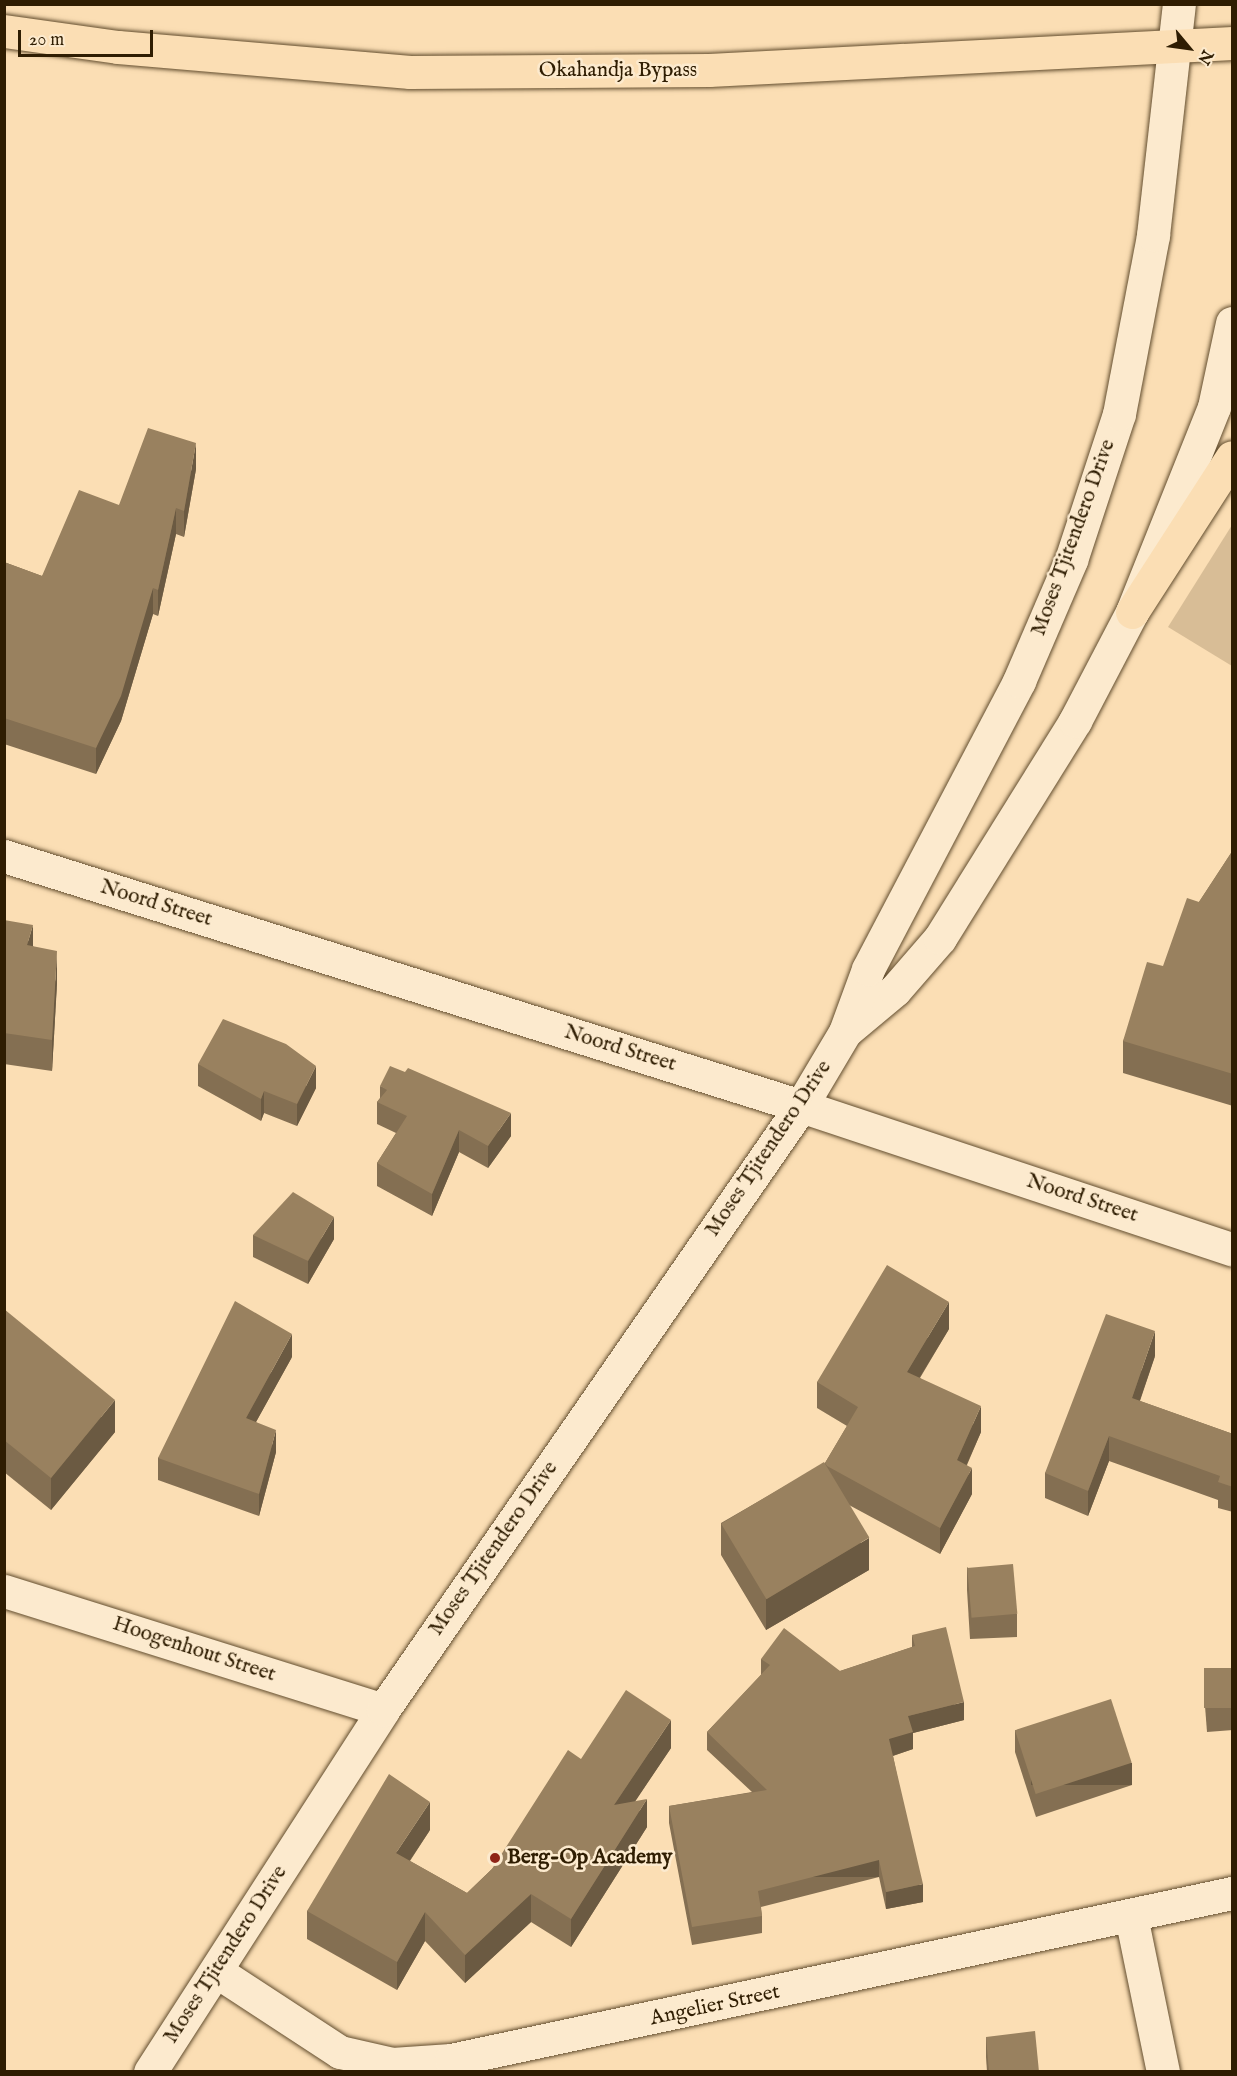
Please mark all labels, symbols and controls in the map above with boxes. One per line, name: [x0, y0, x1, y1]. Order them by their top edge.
scale bar: [21, 18, 156, 56]
north arrow: [1159, 18, 1219, 78]
text: 20 m: [29, 29, 64, 52]
text: N: [1193, 46, 1217, 68]
street label: Okahandja Bypass: [539, 58, 697, 84]
street label: Moses Tjitendero Drive: [1027, 436, 1121, 640]
street label: Noord Street: [97, 875, 215, 933]
street label: Noord Street: [561, 1020, 679, 1078]
street label: Moses Tjitendero Drive: [701, 1056, 837, 1242]
street label: Noord Street: [1023, 1169, 1141, 1229]
street label: Moses Tjitendero Drive: [424, 1457, 564, 1641]
street label: Hoogenhout Street: [109, 1612, 279, 1688]
place label: Berg-Op Academy: [507, 1845, 672, 1871]
marker: Berg-Op Academy: [488, 1851, 502, 1865]
street label: Moses Tjitendero Drive: [159, 1861, 293, 2049]
street label: Angelier Street: [648, 1980, 782, 2032]

